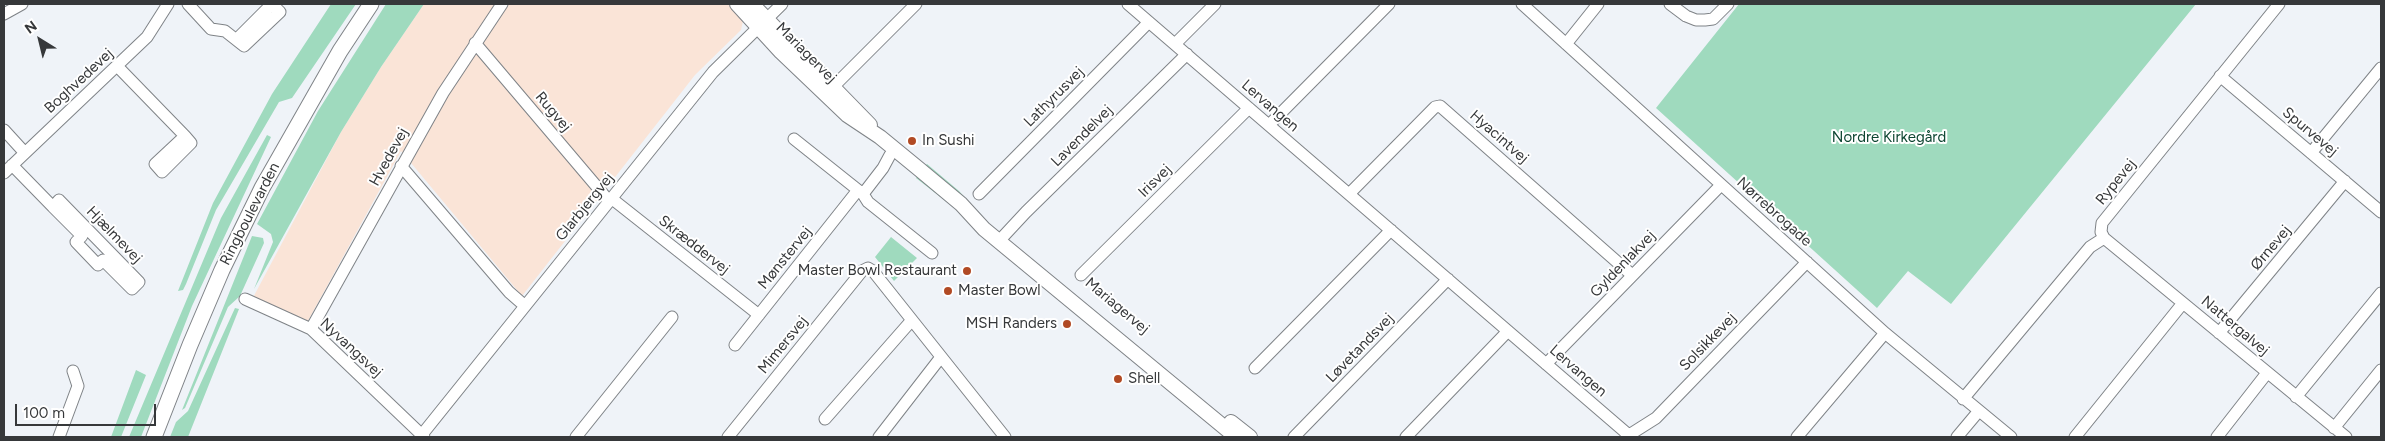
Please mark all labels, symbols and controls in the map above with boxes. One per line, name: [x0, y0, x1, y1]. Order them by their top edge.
north arrow: [15, 15, 65, 65]
text: N: [22, 17, 40, 38]
street label: Mariagervej: [772, 19, 840, 87]
street label: Boghvedevej: [41, 45, 117, 117]
street label: Lathyrusvej: [1020, 63, 1088, 131]
street label: Lervangen: [1238, 76, 1302, 136]
street label: Rugvej: [531, 88, 575, 136]
street label: Lavendelvej: [1047, 101, 1117, 171]
street label: Spurvevej: [2279, 104, 2341, 160]
street label: Hyacintvej: [1466, 107, 1532, 167]
street label: Hvedevej: [366, 125, 412, 189]
park label: Nordre Kirkegård: [1832, 129, 1946, 147]
place label: In Sushi: [922, 132, 975, 150]
marker: In Sushi: [906, 135, 918, 147]
street label: Rypevej: [2092, 155, 2140, 209]
street label: Ringboulevarden: [216, 160, 284, 268]
street label: Irisvej: [1135, 161, 1175, 201]
street label: Glarbjergvej: [552, 169, 618, 245]
street label: Nørrebrogade: [1733, 174, 1815, 250]
street label: Hjælmevej: [82, 203, 146, 267]
street label: Skræddervej: [655, 212, 733, 278]
street label: Ørnevej: [2247, 222, 2295, 274]
street label: Mønstervej: [754, 223, 816, 293]
street label: Gyldenlakvej: [1587, 227, 1659, 301]
place label: Master Bowl Restaurant: [798, 262, 957, 280]
marker: Master Bowl Restaurant: [961, 265, 973, 277]
street label: Mariagervej: [1081, 274, 1153, 338]
place label: Master Bowl: [958, 282, 1041, 300]
marker: Master Bowl: [942, 285, 954, 297]
street label: Nattergalvej: [2197, 292, 2273, 360]
street label: Solsikkevej: [1676, 309, 1740, 375]
street label: Løvetandsvej: [1322, 310, 1398, 386]
street label: Mimersvej: [754, 313, 812, 377]
street label: Nyvangsvej: [316, 315, 386, 381]
place label: MSH Randers: [966, 315, 1057, 333]
marker: MSH Randers: [1061, 318, 1073, 330]
street label: Lervangen: [1546, 341, 1610, 401]
place label: Shell: [1128, 370, 1160, 388]
marker: Shell: [1112, 373, 1124, 385]
scale bar: [18, 394, 159, 426]
text: 100 m: [23, 404, 65, 422]

